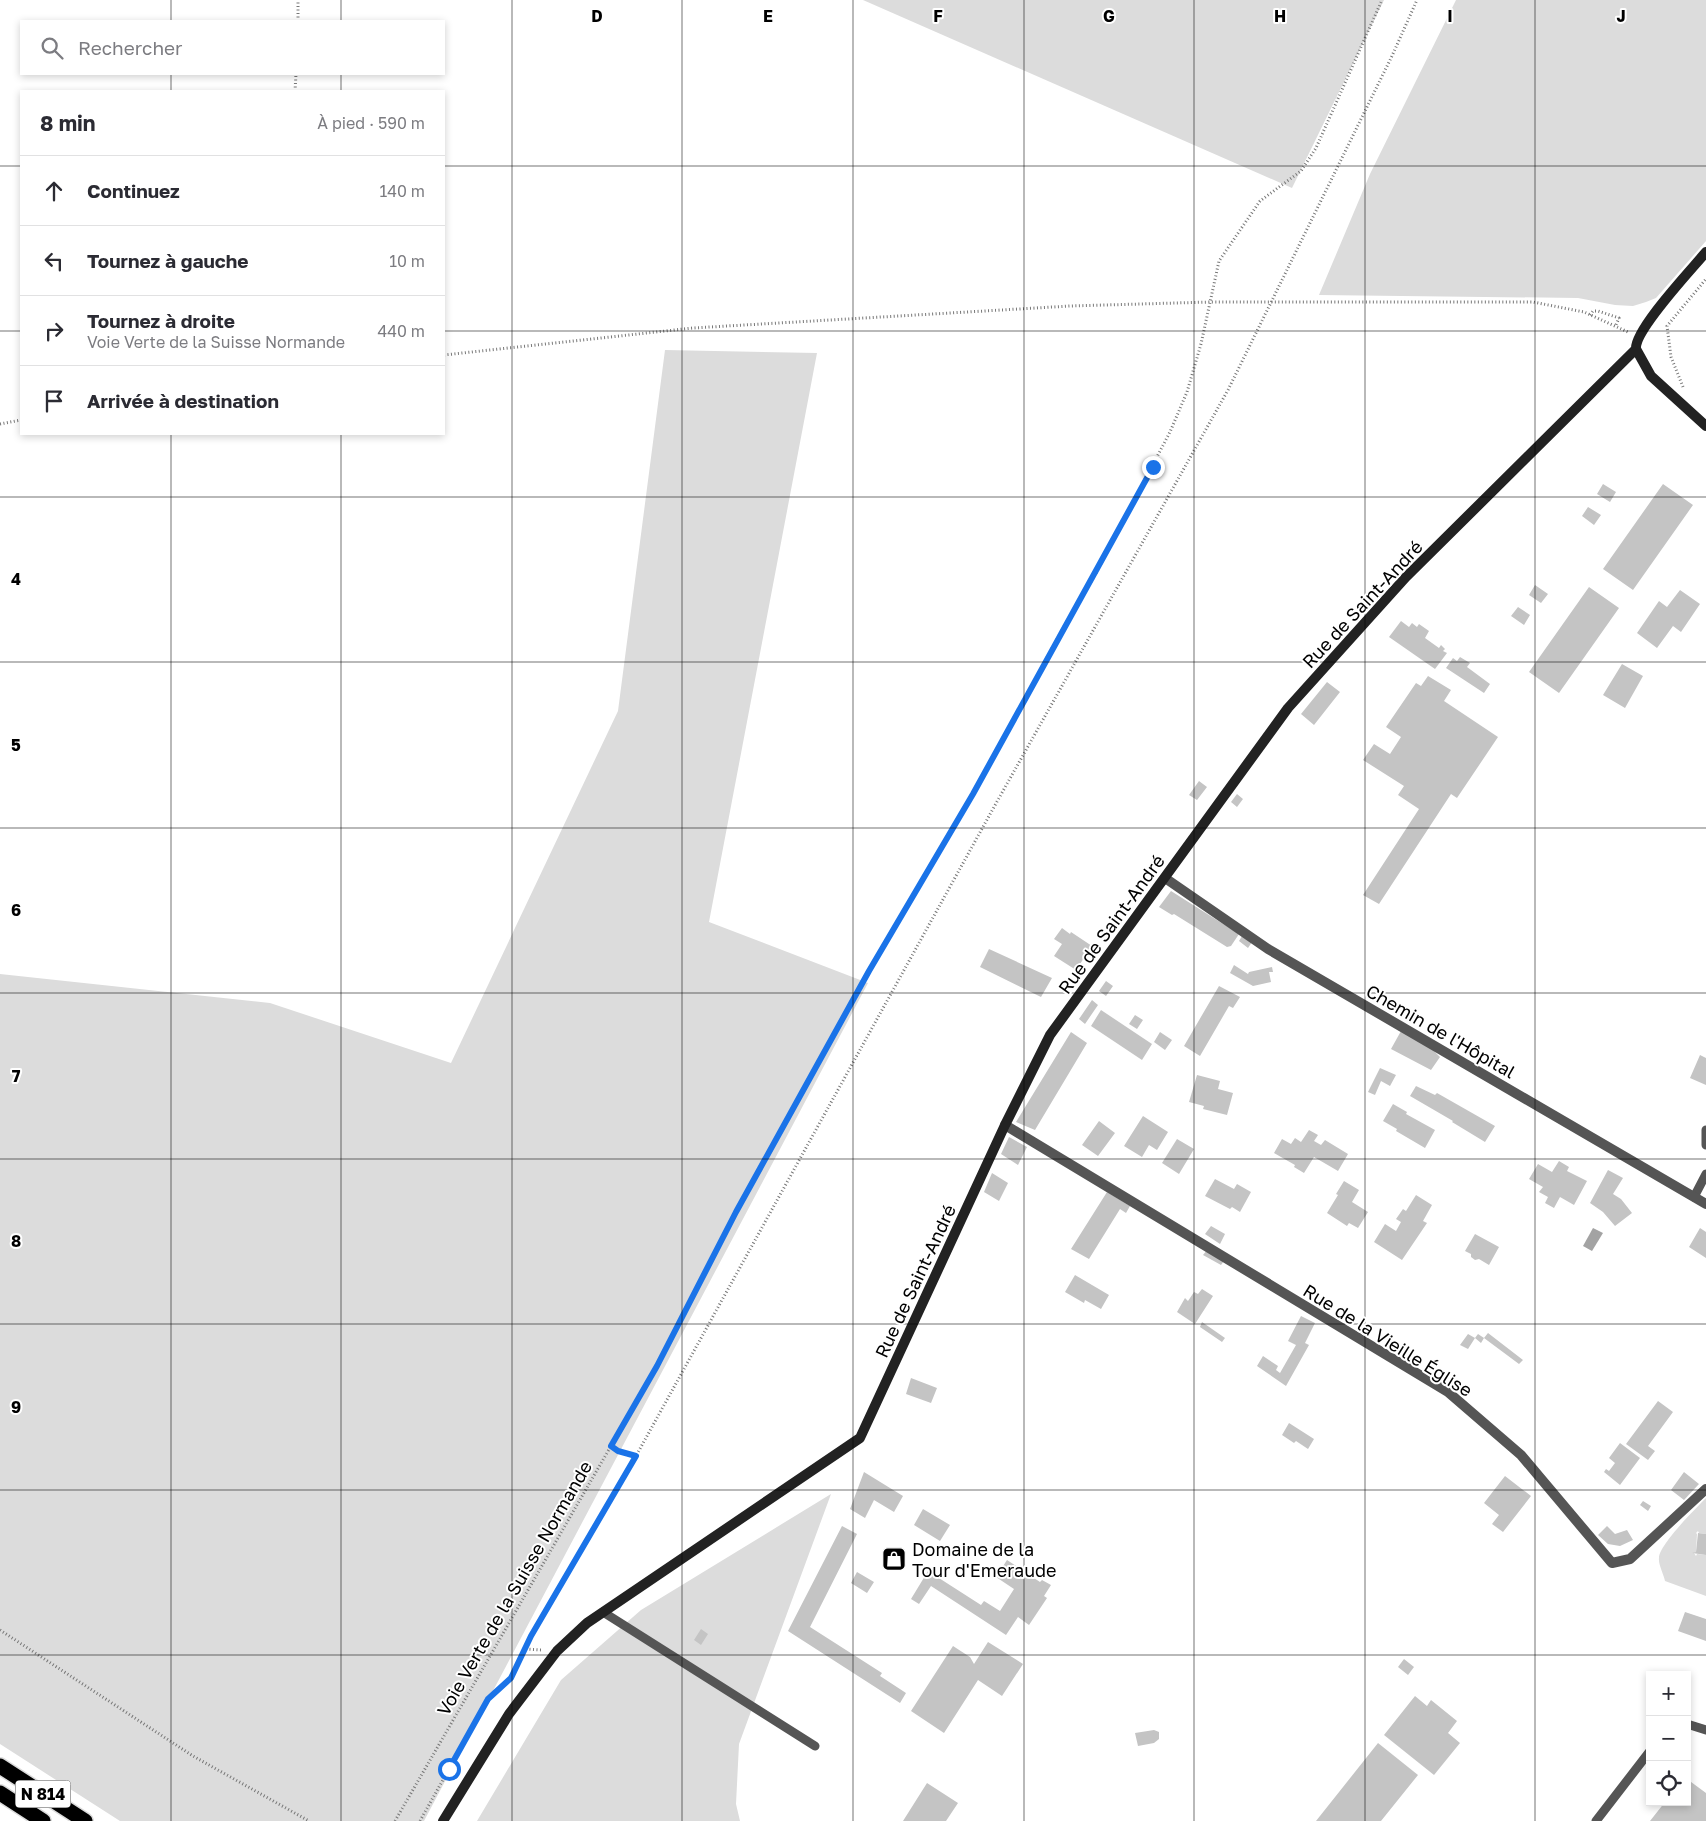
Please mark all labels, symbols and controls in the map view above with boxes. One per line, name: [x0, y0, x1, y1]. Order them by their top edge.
text: D: [591, 6, 603, 26]
text: E: [763, 6, 773, 26]
text: F: [933, 6, 943, 26]
text: G: [1103, 6, 1115, 26]
text: H: [1274, 6, 1286, 26]
text: I: [1447, 6, 1453, 26]
text: J: [1616, 6, 1626, 26]
search box: [20, 20, 445, 75]
icon: search: [38, 34, 66, 62]
text: Rechercher: [78, 36, 183, 59]
text: 8 min: [40, 110, 96, 136]
text: À pied · 590 m: [317, 113, 425, 133]
icon: ahead: [40, 177, 68, 205]
text: Continuez: [87, 179, 180, 202]
text: 140 m: [379, 181, 425, 201]
icon: left: [40, 247, 68, 275]
text: Tournez à gauche: [87, 249, 248, 272]
text: 10 m: [389, 251, 425, 271]
text: Tournez à droite: [87, 309, 235, 332]
icon: right: [40, 317, 68, 345]
text: 440 m: [377, 321, 425, 341]
text: Voie Verte de la Suisse Normande: [87, 332, 345, 352]
icon: arrive: [40, 387, 68, 415]
text: Arrivée à destination: [87, 389, 279, 412]
route end: [1142, 456, 1165, 479]
street label: Rue de Saint-André: [1297, 536, 1427, 672]
text: 4: [11, 569, 21, 589]
text: 5: [11, 735, 21, 755]
street label: Rue de Saint-André: [1053, 850, 1169, 998]
text: 6: [11, 900, 21, 920]
street label: Chemin de l'Hôpital: [1362, 979, 1520, 1083]
text: 7: [12, 1066, 21, 1086]
street label: Rue de Saint-André: [870, 1201, 960, 1361]
text: 8: [11, 1231, 21, 1251]
street label: Rue de la Vieille Église: [1299, 1279, 1477, 1401]
text: 9: [11, 1397, 21, 1417]
street label: Voie Verte de la Suisse Normande: [432, 1457, 596, 1719]
place label: Domaine de la Tour d'Emeraude: [912, 1538, 1057, 1581]
shop icon: Domaine de la Tour d'Emeraude: [881, 1546, 907, 1572]
map controls: [1646, 1671, 1691, 1806]
button: +: [1646, 1671, 1691, 1716]
button: −: [1646, 1716, 1691, 1761]
route start: [438, 1758, 461, 1781]
button: locate: [1646, 1761, 1691, 1806]
road number: N 814: [15, 1780, 70, 1808]

